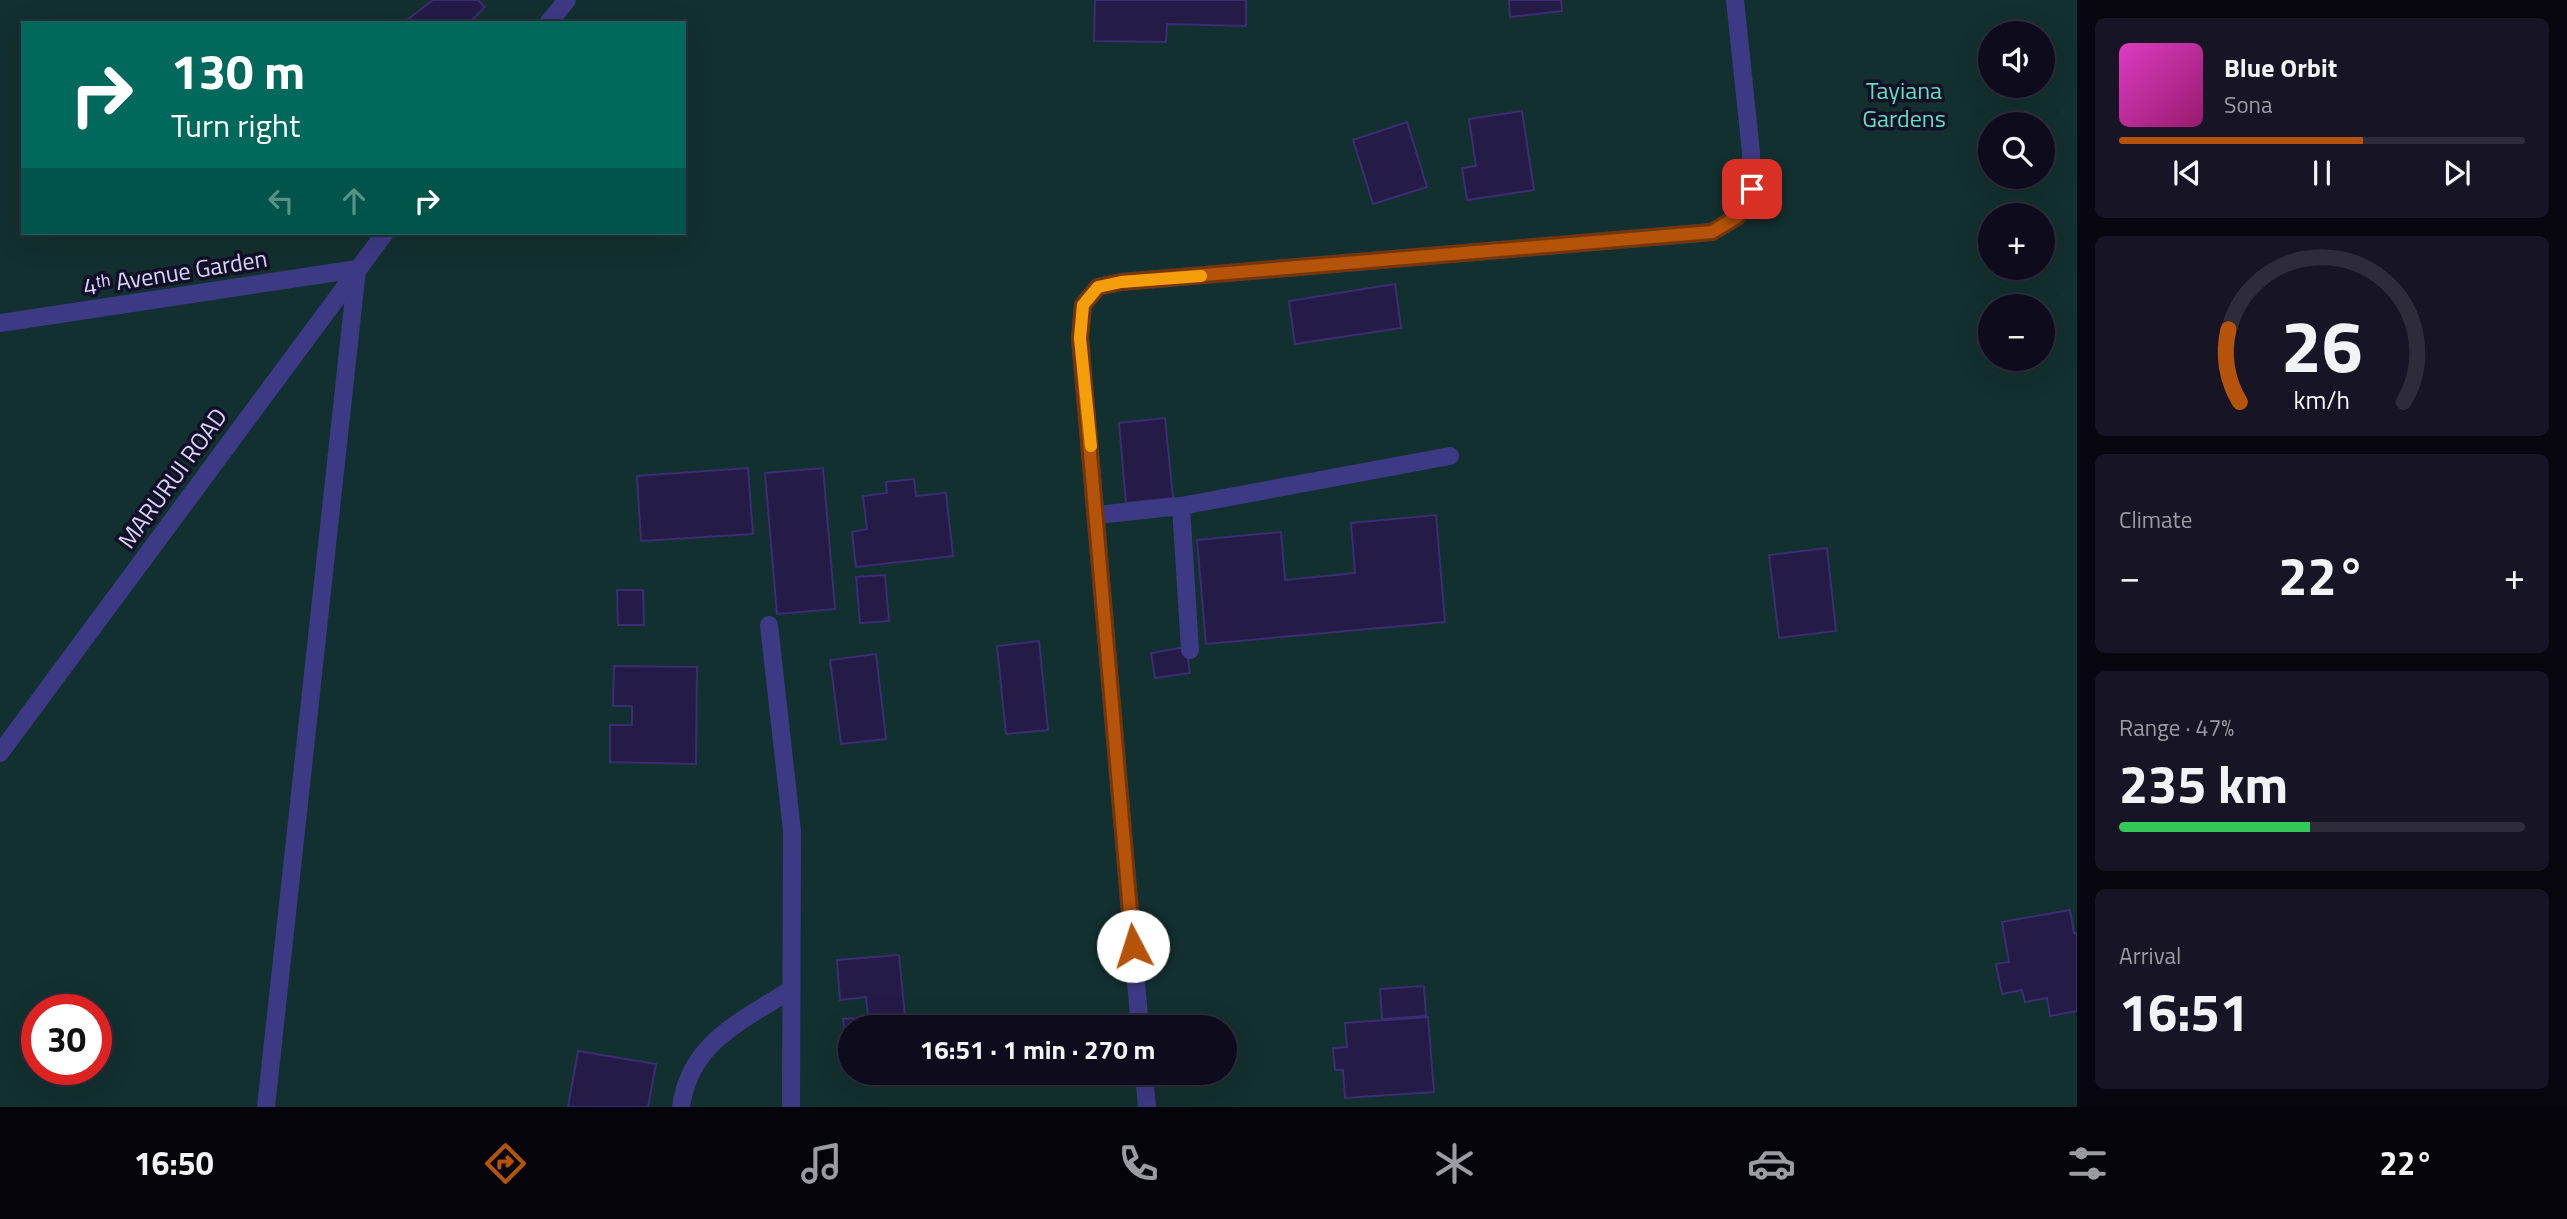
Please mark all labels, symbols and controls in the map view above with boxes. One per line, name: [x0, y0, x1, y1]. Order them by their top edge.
map controls: [1978, 21, 2055, 371]
button: sound: [1978, 21, 2055, 98]
text: 130 m: [171, 33, 305, 108]
text: Blue Orbit: [2224, 48, 2337, 87]
icon: right: [56, 49, 147, 140]
park label: Tayiana Gardens: [1862, 72, 1946, 136]
text: Sona: [2224, 87, 2272, 122]
text: Turn right: [171, 101, 300, 149]
button: search: [1978, 112, 2055, 189]
icon: previous: [2168, 154, 2206, 192]
icon: pause: [2303, 154, 2341, 192]
icon: next: [2438, 154, 2476, 192]
pin: [1722, 159, 1782, 219]
icon: arrive: [1733, 170, 1771, 208]
icon: left: [262, 182, 300, 220]
icon: ahead: [335, 182, 373, 220]
icon: right: [408, 182, 446, 220]
button: +: [1978, 203, 2055, 280]
street label: 4ᵗʰ Avenue Garden: [80, 240, 270, 304]
text: 26: [2281, 290, 2363, 400]
button: −: [1978, 294, 2055, 371]
text: km/h: [2294, 380, 2350, 418]
street label: MARURUI ROAD: [109, 400, 235, 556]
text: Climate: [2119, 502, 2192, 537]
text: 22°: [2278, 536, 2366, 615]
text: −: [2119, 547, 2140, 605]
text: +: [2504, 547, 2525, 605]
text: Range · 47%: [2119, 710, 2234, 745]
text: 235 km: [2119, 744, 2288, 823]
position arrow: [1096, 909, 1170, 983]
text: Arrival: [2119, 938, 2181, 973]
text: 16:51: [2119, 972, 2249, 1051]
speed limit sign: 30: [21, 994, 112, 1085]
text: 16:51 · 1 min · 270 m: [920, 1030, 1155, 1069]
text: 16:50: [134, 1139, 214, 1187]
icon: directions: [481, 1139, 530, 1188]
icon: music: [797, 1139, 846, 1188]
icon: phone: [1114, 1139, 1163, 1188]
icon: climate: [1430, 1139, 1479, 1188]
icon: car: [1747, 1139, 1796, 1188]
icon: filters: [2063, 1139, 2112, 1188]
text: 22°: [2379, 1139, 2433, 1187]

